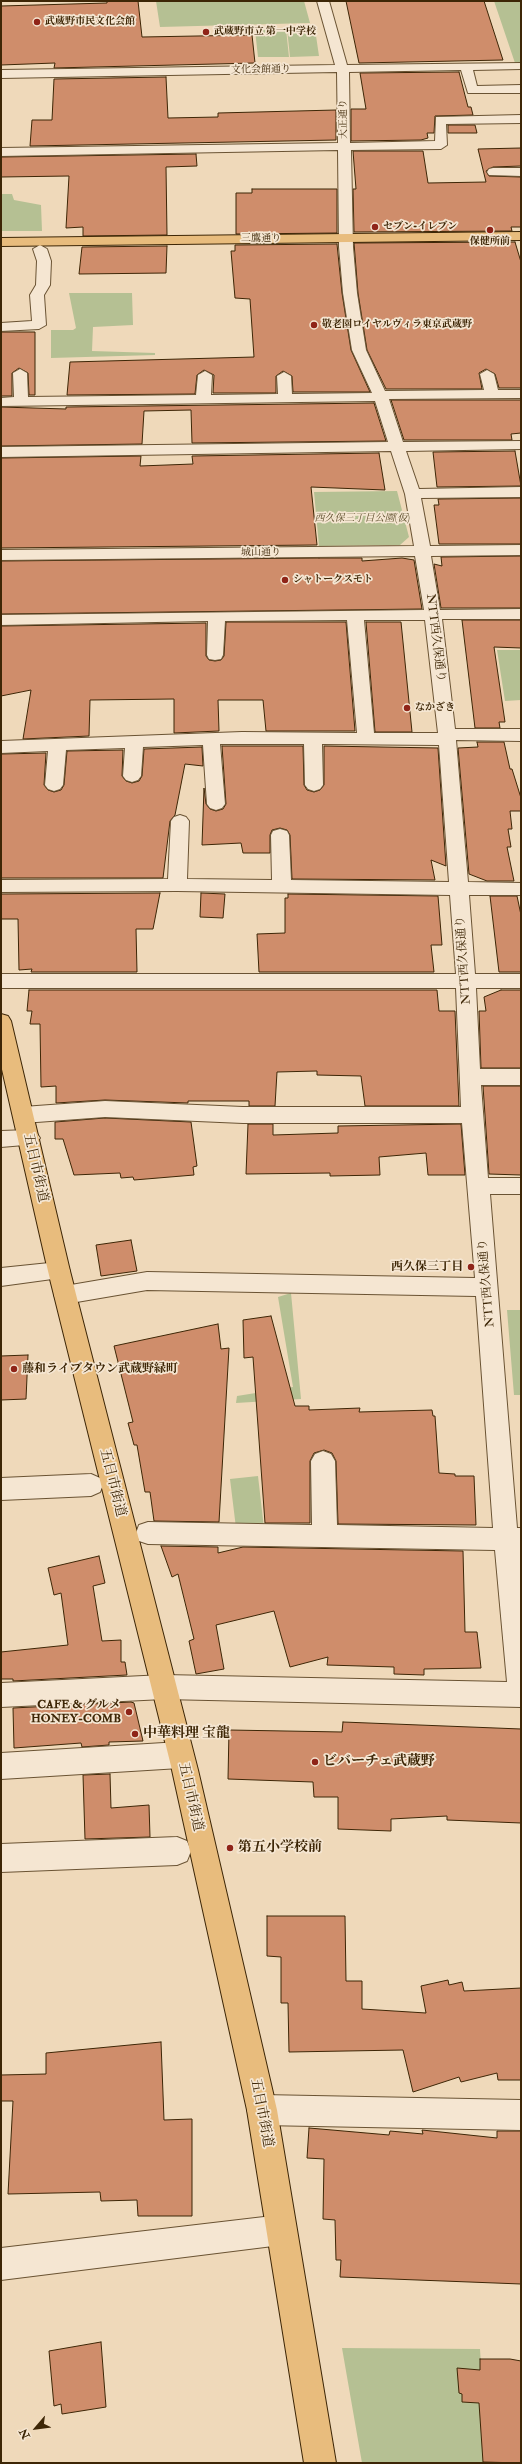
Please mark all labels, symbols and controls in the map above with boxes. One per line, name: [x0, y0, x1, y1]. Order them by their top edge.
place label: 武蔵野市民文化会館: [45, 16, 135, 28]
marker: 武蔵野市民文化会館: [32, 17, 42, 27]
place label: 武蔵野市立 第一中学校: [214, 26, 316, 38]
marker: 武蔵野市立 第一中学校: [201, 27, 211, 37]
street label: 文化会館通り: [231, 63, 291, 77]
street label: 大正通り: [338, 99, 350, 139]
place label: セブン-イレブン: [383, 221, 457, 233]
marker: セブン-イレブン: [370, 222, 380, 232]
marker: 保健所前: [485, 225, 495, 235]
street label: 三鷹通り: [241, 233, 281, 245]
place label: 保健所前: [470, 236, 510, 248]
place label: 敬老園ロイヤルヴィラ東京武蔵野: [322, 319, 472, 331]
marker: 敬老園ロイヤルヴィラ東京武蔵野: [309, 320, 319, 330]
park label: 西久保三丁目公園(仮): [314, 513, 410, 525]
street label: 城山通り: [241, 547, 281, 559]
place label: シャトークスモト: [293, 574, 373, 586]
marker: シャトークスモト: [280, 575, 290, 585]
street label: NTT西久保通り: [422, 593, 448, 683]
place label: なかざき: [415, 702, 455, 714]
marker: なかざき: [402, 703, 412, 713]
street label: NTT西久保通り: [454, 915, 474, 1005]
street label: 五日市街道: [19, 1132, 51, 1204]
street label: NTT西久保通り: [476, 1238, 498, 1328]
place label: 西久保三丁目: [391, 1260, 463, 1274]
marker: 西久保三丁目: [466, 1262, 476, 1272]
place label: 藤和ライブタウン武蔵野緑町: [22, 1362, 178, 1376]
marker: 藤和ライブタウン武蔵野緑町: [9, 1364, 19, 1374]
street label: 五日市街道: [95, 1447, 129, 1519]
place label: CAFE & グルメ HONEY-COMB: [31, 1698, 121, 1726]
marker: CAFE & グルメ HONEY-COMB: [124, 1707, 134, 1717]
place label: 中華料理 宝龍: [143, 1726, 230, 1742]
marker: 中華料理 宝龍: [130, 1729, 140, 1739]
place label: ビバーチェ武蔵野: [323, 1754, 435, 1770]
marker: ビバーチェ武蔵野: [310, 1757, 320, 1767]
street label: 五日市街道: [174, 1761, 206, 1833]
place label: 第五小学校前: [238, 1840, 322, 1856]
marker: 第五小学校前: [225, 1843, 235, 1853]
street label: 五日市街道: [246, 2077, 276, 2149]
north arrow: [16, 2408, 56, 2448]
text: N: [17, 2426, 33, 2441]

